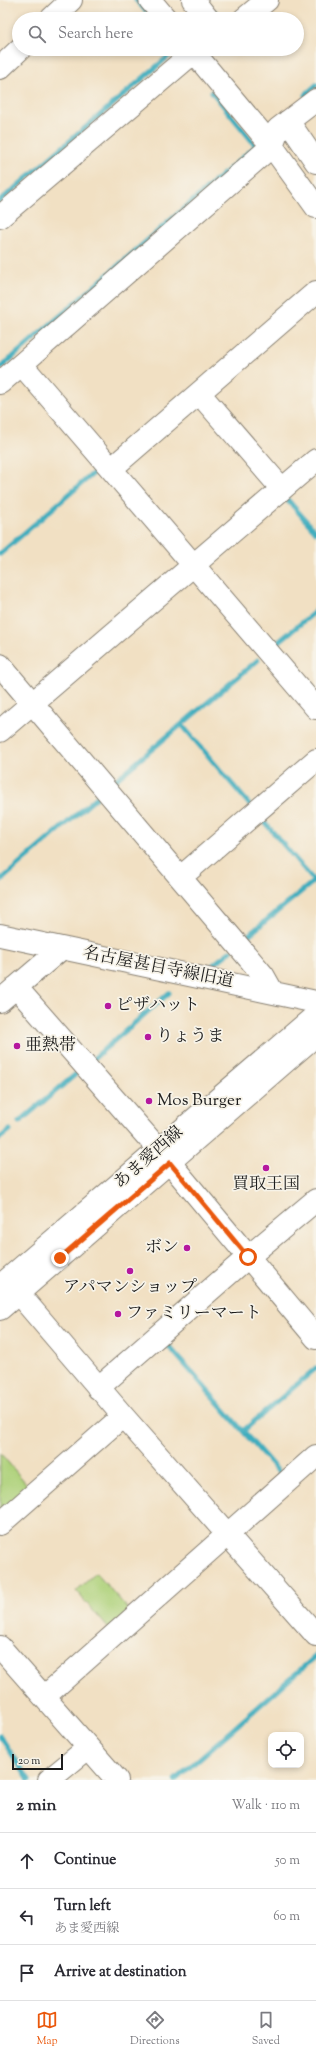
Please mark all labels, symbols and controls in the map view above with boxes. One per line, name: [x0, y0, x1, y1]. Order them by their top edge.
search box: [12, 12, 304, 56]
icon: search: [26, 23, 48, 45]
text: Search here: [58, 24, 133, 45]
street label: 名古屋甚目寺線旧道: [81, 942, 235, 994]
place label: ピザハット: [116, 994, 200, 1018]
marker: ピザハット: [103, 1001, 113, 1011]
place label: りょうま: [156, 1025, 224, 1049]
marker: りょうま: [143, 1032, 153, 1042]
place label: 亜熱帯: [25, 1034, 76, 1058]
marker: 亜熱帯: [12, 1041, 22, 1051]
place label: Mos Burger: [157, 1089, 242, 1113]
marker: Mos Burger: [144, 1096, 154, 1106]
street label: あま愛西線: [109, 1121, 189, 1195]
marker: 買取王国: [261, 1163, 271, 1173]
place label: 買取王国: [232, 1173, 300, 1197]
place label: ボン: [145, 1236, 179, 1260]
marker: ボン: [182, 1243, 192, 1253]
route start: [239, 1248, 257, 1266]
route end: [51, 1249, 69, 1267]
marker: アパマンショップ: [125, 1266, 135, 1276]
place label: アパマンショップ: [63, 1276, 197, 1300]
place label: ファミリーマート: [126, 1302, 262, 1326]
marker: ファミリーマート: [113, 1309, 123, 1319]
map controls: [268, 1732, 304, 1768]
button: locate: [268, 1732, 304, 1768]
scale bar: [12, 1752, 63, 1771]
text: 20 m: [18, 1753, 40, 1769]
text: 2 min: [16, 1794, 57, 1818]
text: Walk · 110 m: [232, 1797, 300, 1815]
icon: ahead: [16, 1850, 38, 1872]
text: Continue: [54, 1850, 116, 1871]
text: 50 m: [275, 1852, 300, 1870]
text: Turn left: [54, 1896, 111, 1917]
icon: left: [16, 1906, 38, 1928]
text: 60 m: [273, 1908, 300, 1926]
text: あま愛西線: [54, 1920, 119, 1938]
icon: arrive: [16, 1962, 38, 1984]
text: Arrive at destination: [54, 1962, 187, 1983]
tab: Map: [36, 2009, 58, 2049]
tab: Directions: [130, 2009, 180, 2049]
tab: Saved: [252, 2009, 280, 2049]

